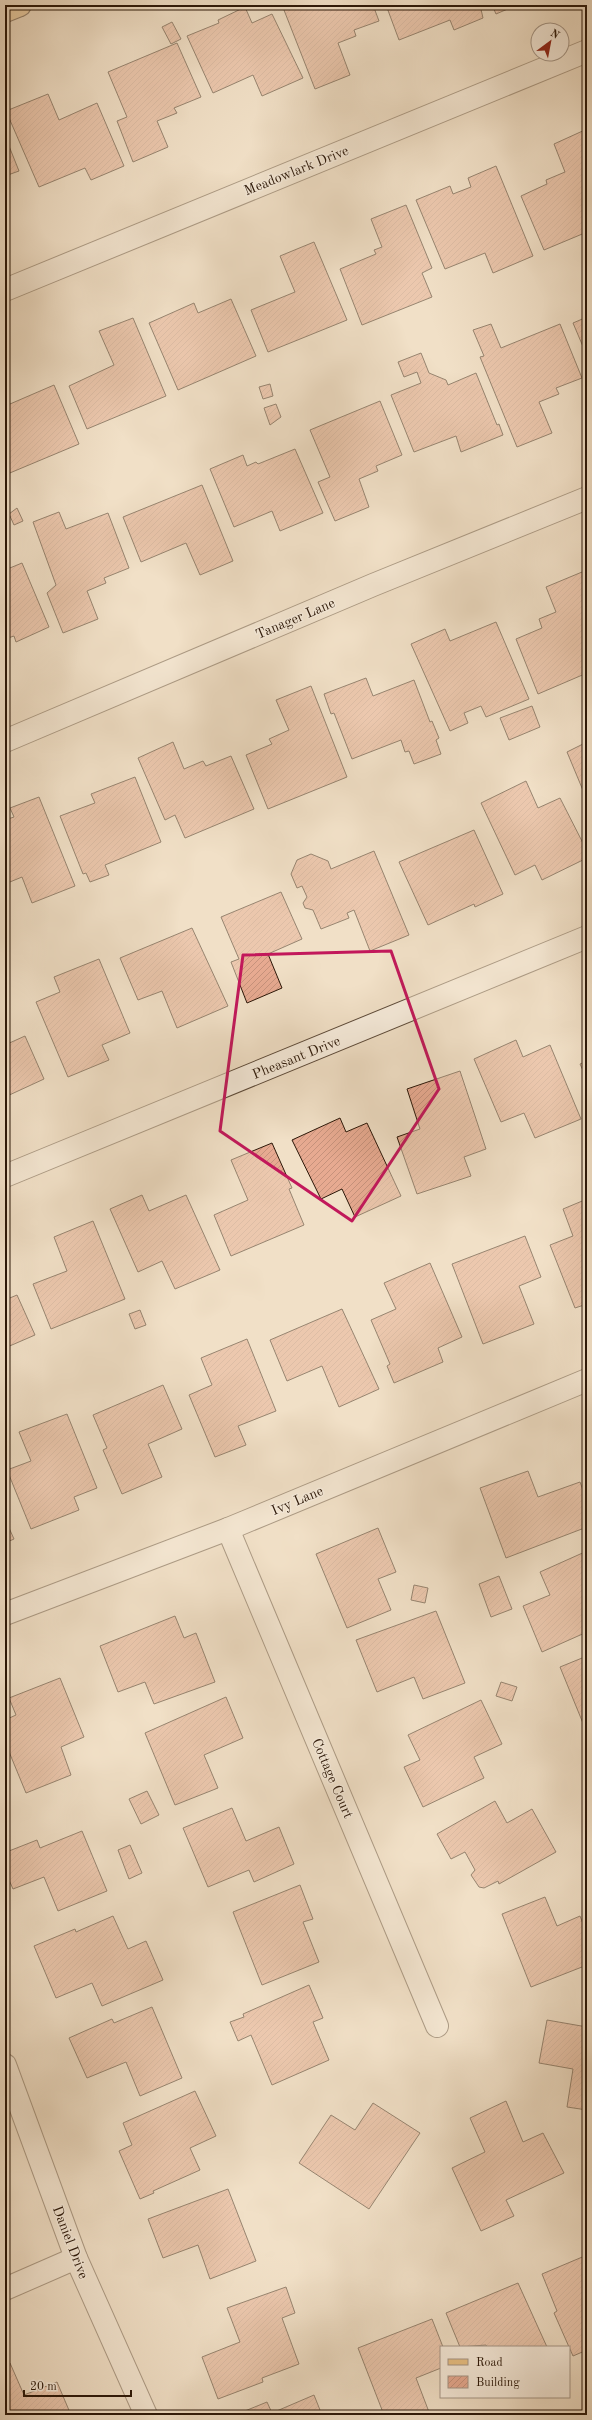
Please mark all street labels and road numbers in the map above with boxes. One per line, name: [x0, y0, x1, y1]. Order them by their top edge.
street label: Meadowlark Drive: [242, 144, 351, 198]
street label: Tanager Lane: [254, 596, 337, 642]
street label: Pheasant Drive: [250, 1034, 342, 1082]
street label: Ivy Lane: [270, 1484, 325, 1518]
street label: Cottage Court: [309, 1736, 355, 1821]
street label: Daniel Drive: [50, 2204, 90, 2281]

